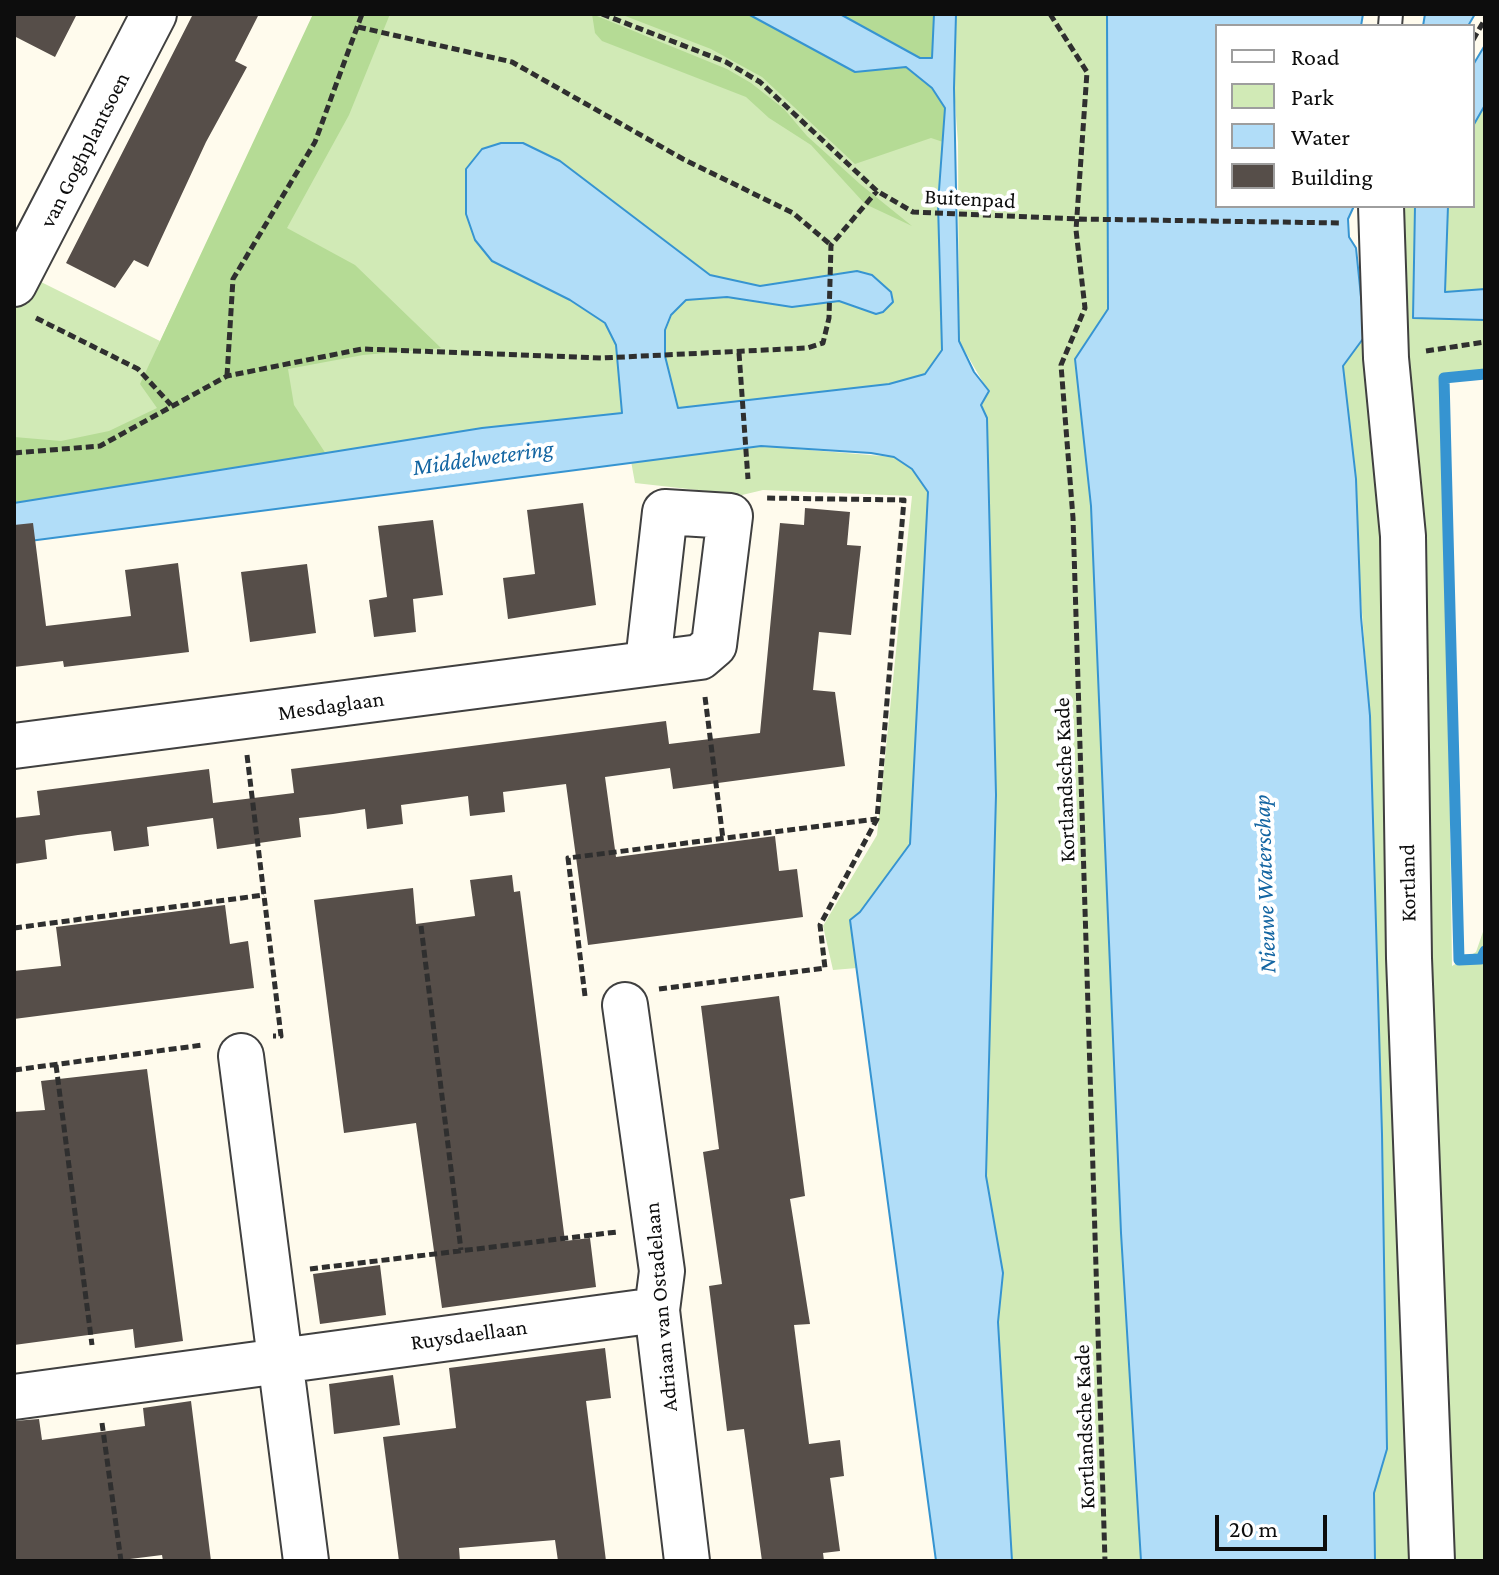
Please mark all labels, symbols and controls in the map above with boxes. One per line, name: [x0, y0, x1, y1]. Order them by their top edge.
legend: [1215, 24, 1475, 208]
text: Road: [1291, 43, 1340, 70]
street label: van Goghplantsoen: [34, 68, 136, 232]
text: Park: [1291, 83, 1334, 110]
text: Water: [1291, 123, 1350, 150]
text: Building: [1291, 163, 1373, 190]
street label: Buitenpad: [924, 183, 1016, 215]
water label: Middelwetering: [411, 434, 555, 482]
street label: Mesdaglaan: [276, 685, 386, 727]
street label: Kortlandsche Kade: [1049, 697, 1081, 863]
water label: Nieuwe Waterschap: [1247, 794, 1283, 974]
street label: Kortland: [1394, 844, 1422, 922]
street label: Adriaan van Ostadelaan: [639, 1201, 683, 1413]
street label: Ruysdaellaan: [409, 1314, 529, 1356]
street label: Kortlandsche Kade: [1069, 1344, 1101, 1510]
scale bar: [1219, 1499, 1331, 1549]
text: 20 m: [1229, 1515, 1278, 1542]

